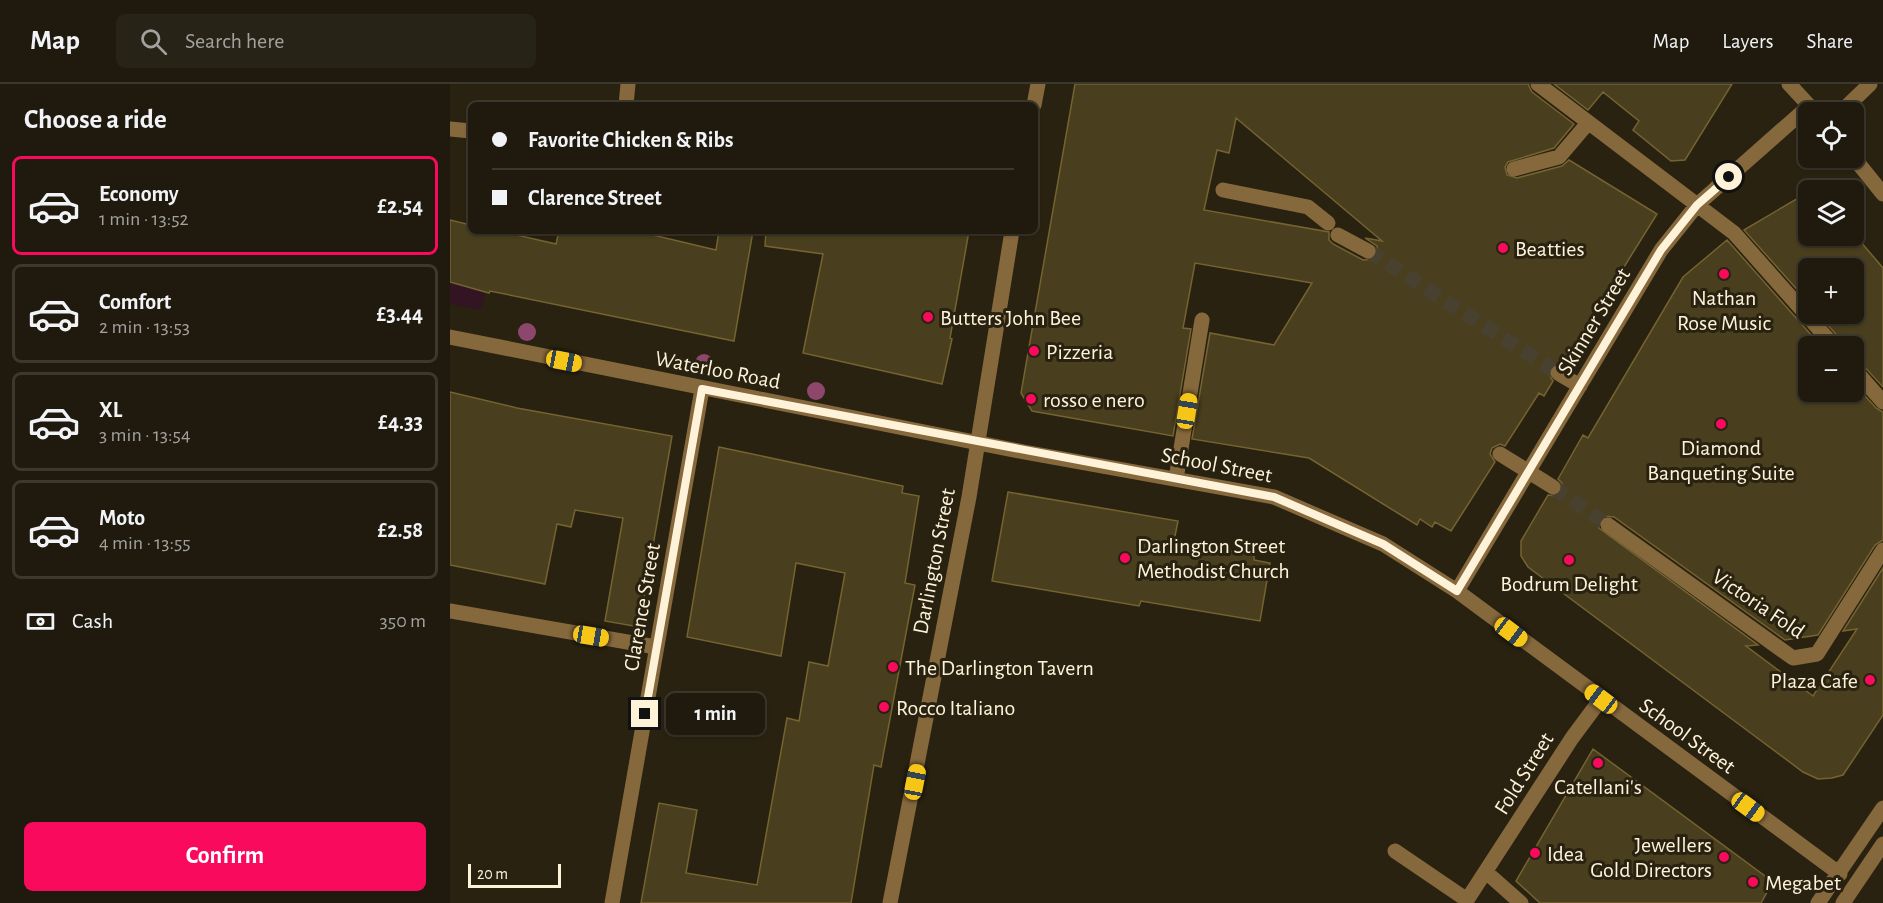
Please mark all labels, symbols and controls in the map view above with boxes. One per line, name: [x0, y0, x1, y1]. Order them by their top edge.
search box: [116, 14, 536, 68]
icon: search: [137, 25, 170, 58]
text: Map: [30, 27, 80, 55]
text: Search here: [185, 30, 284, 52]
text: Map: [1653, 31, 1689, 52]
text: Layers: [1722, 31, 1773, 52]
text: Share: [1806, 31, 1853, 52]
map controls: [1798, 102, 1864, 402]
button: locate: [1798, 102, 1864, 168]
text: Choose a ride: [24, 106, 167, 133]
text: Favorite Chicken & Ribs: [528, 129, 733, 151]
route start: [1715, 163, 1742, 190]
icon: car: [27, 179, 81, 233]
button: layers: [1798, 180, 1864, 246]
text: Economy: [99, 183, 179, 205]
text: Clarence Street: [528, 187, 662, 209]
text: £2.54: [377, 195, 423, 217]
text: 1 min · 13:52: [99, 209, 189, 229]
place label: Beatties: [1515, 238, 1585, 260]
marker: Beatties: [1496, 241, 1510, 255]
button: +: [1798, 258, 1864, 324]
street label: Skinner Street: [1553, 264, 1634, 379]
marker: Nathan Rose Music: [1717, 267, 1731, 281]
icon: car: [27, 287, 81, 341]
place label: Nathan Rose Music: [1677, 287, 1772, 334]
text: Comfort: [99, 291, 171, 313]
text: £3.44: [377, 303, 423, 325]
place label: Butters John Bee: [940, 307, 1081, 329]
marker: Butters John Bee: [921, 310, 935, 324]
text: 2 min · 13:53: [99, 317, 190, 337]
button: −: [1798, 336, 1864, 402]
place label: Pizzeria: [1046, 341, 1113, 363]
marker: Pizzeria: [1027, 344, 1041, 358]
street label: Waterloo Road: [653, 347, 782, 393]
car: [545, 349, 583, 373]
place label: rosso e nero: [1043, 389, 1145, 411]
marker: rosso e nero: [1024, 392, 1038, 406]
car: [1175, 392, 1199, 430]
icon: car: [27, 395, 81, 449]
text: XL: [99, 399, 122, 421]
text: £4.33: [378, 411, 423, 433]
marker: Diamond Banqueting Suite: [1714, 417, 1728, 431]
text: 3 min · 13:54: [99, 425, 191, 445]
place label: Diamond Banqueting Suite: [1647, 437, 1795, 484]
street label: School Street: [1160, 443, 1274, 486]
street label: Darlington Street: [909, 486, 959, 636]
icon: car: [27, 503, 81, 557]
text: Moto: [99, 507, 145, 529]
text: £2.58: [377, 519, 423, 541]
text: 4 min · 13:55: [99, 533, 191, 553]
place label: Darlington Street Methodist Church: [1137, 535, 1290, 582]
street label: Clarence Street: [620, 542, 664, 673]
marker: Darlington Street Methodist Church: [1118, 551, 1132, 565]
marker: Bodrum Delight: [1562, 553, 1576, 567]
street label: Victoria Fold: [1708, 565, 1809, 643]
place label: Bodrum Delight: [1500, 573, 1638, 595]
icon: cash: [24, 605, 57, 638]
text: Cash: [72, 610, 113, 632]
text: 350 m: [380, 611, 426, 631]
car: [1491, 614, 1531, 650]
car: [572, 624, 610, 648]
place label: The Darlington Tavern: [905, 657, 1094, 679]
marker: The Darlington Tavern: [886, 660, 900, 674]
place label: Plaza Cafe: [1770, 670, 1858, 692]
marker: Plaza Cafe: [1863, 673, 1877, 687]
car: [1581, 681, 1621, 717]
callout: 1 min: [666, 693, 765, 735]
street label: School Street: [1636, 694, 1739, 778]
place label: Rocco Italiano: [896, 697, 1015, 719]
route end: [631, 700, 658, 727]
marker: Rocco Italiano: [877, 700, 891, 714]
text: 1 min: [694, 704, 737, 724]
street label: Fold Street: [1490, 729, 1558, 818]
marker: Catellani's: [1591, 756, 1605, 770]
car: [903, 763, 927, 801]
place label: Catellani's: [1554, 776, 1642, 798]
car: [1728, 789, 1768, 825]
button: Confirm: [24, 822, 426, 891]
place label: Jewellers Gold Directors: [1590, 834, 1712, 881]
place label: Idea: [1547, 843, 1584, 865]
marker: Idea: [1528, 846, 1542, 860]
marker: Jewellers Gold Directors: [1717, 850, 1731, 864]
scale bar: [468, 861, 561, 888]
text: 20 m: [477, 866, 508, 882]
place label: Megabet: [1765, 872, 1841, 894]
marker: Megabet: [1746, 875, 1760, 889]

